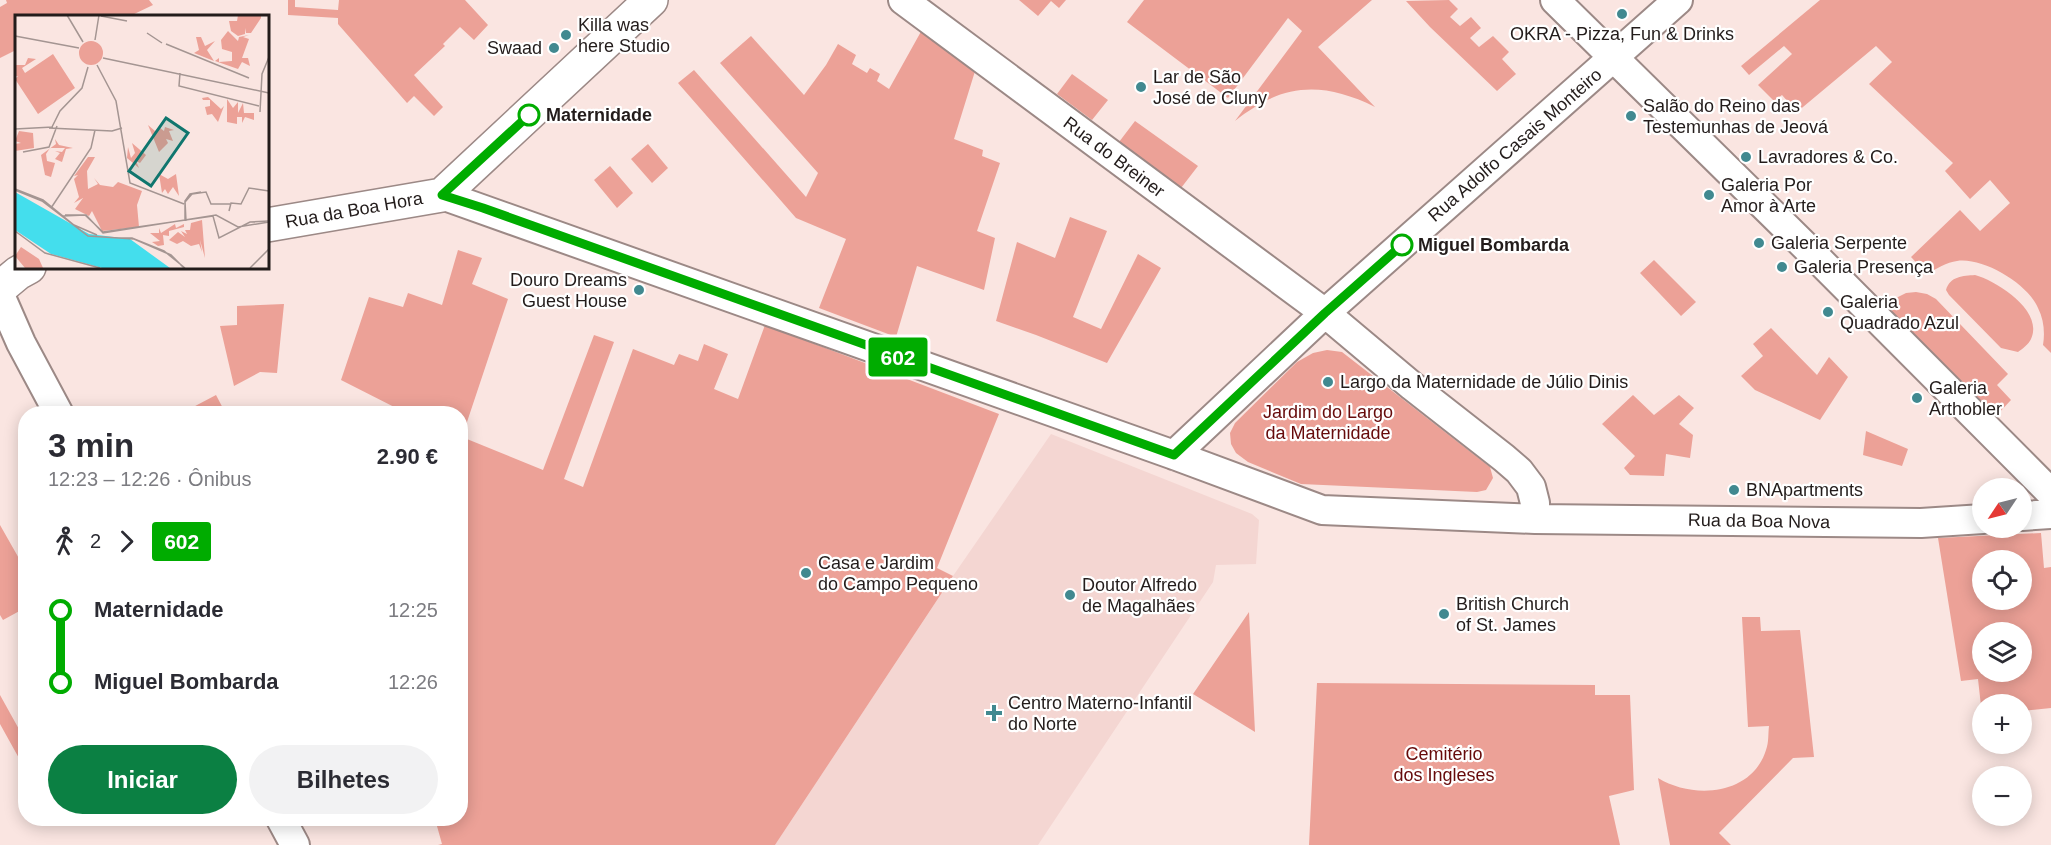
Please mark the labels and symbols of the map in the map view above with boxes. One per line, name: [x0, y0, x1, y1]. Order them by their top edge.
marker: OKRA - Pizza, Fun & Drinks: [1615, 7, 1629, 21]
inset map: [15, 15, 268, 268]
place label: Killa was here Studio: [578, 15, 670, 56]
place label: OKRA - Pizza, Fun & Drinks: [1510, 24, 1734, 44]
marker: Killa was here Studio: [559, 28, 573, 42]
place label: Swaad: [487, 38, 542, 58]
marker: Swaad: [547, 41, 561, 55]
street label: Rua Adolfo Casais Monteiro: [1424, 64, 1606, 226]
place label: Lar de São José de Cluny: [1153, 67, 1267, 108]
marker: Lar de São José de Cluny: [1134, 80, 1148, 94]
place label: Salão do Reino das Testemunhas de Jeová: [1643, 96, 1829, 137]
marker: Maternidade: [518, 104, 540, 126]
place label: Maternidade: [546, 105, 652, 125]
marker: Salão do Reino das Testemunhas de Jeová: [1624, 109, 1638, 123]
street label: Rua do Breiner: [1060, 113, 1168, 201]
place label: Lavradores & Co.: [1758, 147, 1898, 167]
marker: Lavradores & Co.: [1739, 150, 1753, 164]
place label: Galeria Por Amor à Arte: [1721, 175, 1816, 216]
street label: Rua da Boa Hora: [284, 188, 425, 232]
marker: Galeria Por Amor à Arte: [1702, 188, 1716, 202]
place label: Galeria Serpente: [1771, 233, 1907, 253]
marker: Miguel Bombarda: [1391, 234, 1413, 256]
place label: Miguel Bombarda: [1418, 235, 1570, 255]
marker: Galeria Serpente: [1752, 236, 1766, 250]
place label: Galeria Presença: [1794, 257, 1934, 277]
marker: Galeria Presença: [1775, 260, 1789, 274]
place label: Douro Dreams Guest House: [510, 270, 627, 311]
marker: Douro Dreams Guest House: [632, 283, 646, 297]
place label: Galeria Quadrado Azul: [1840, 292, 1959, 333]
marker: Galeria Quadrado Azul: [1821, 305, 1835, 319]
line badge: 602: [864, 338, 932, 376]
place label: Largo da Maternidade de Júlio Dinis: [1340, 372, 1628, 392]
marker: Largo da Maternidade de Júlio Dinis: [1321, 375, 1335, 389]
place label: Galeria Arthobler: [1929, 378, 2002, 419]
marker: Galeria Arthobler: [1910, 391, 1924, 405]
park label: Jardim do Largo da Maternidade: [1263, 402, 1393, 443]
north arrow: [1972, 478, 2032, 538]
place label: BNApartments: [1746, 480, 1863, 500]
marker: BNApartments: [1727, 483, 1741, 497]
street label: Rua da Boa Nova: [1688, 510, 1831, 532]
place label: Casa e Jardim do Campo Pequeno: [818, 553, 978, 594]
marker: Casa e Jardim do Campo Pequeno: [799, 566, 813, 580]
place label: Doutor Alfredo de Magalhães: [1082, 575, 1197, 616]
marker: Doutor Alfredo de Magalhães: [1063, 588, 1077, 602]
place label: British Church of St. James: [1456, 594, 1569, 635]
marker: British Church of St. James: [1437, 607, 1451, 621]
place label: Centro Materno-Infantil do Norte: [1008, 693, 1192, 734]
marker: Centro Materno-Infantil do Norte: [985, 704, 1003, 722]
park label: Cemitério dos Ingleses: [1393, 744, 1495, 785]

